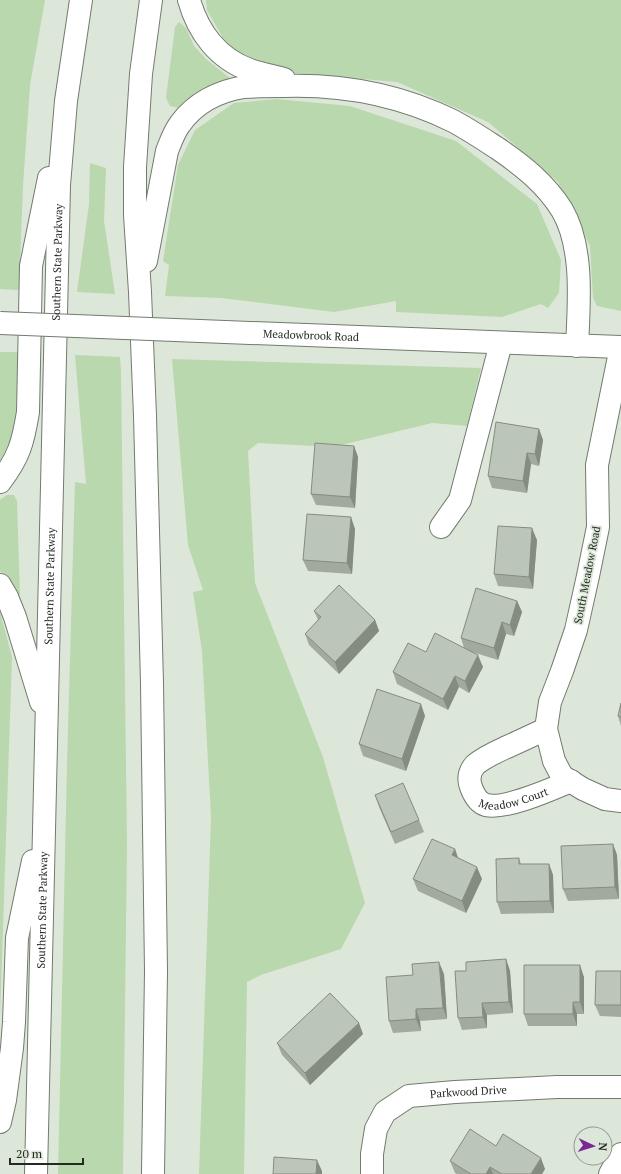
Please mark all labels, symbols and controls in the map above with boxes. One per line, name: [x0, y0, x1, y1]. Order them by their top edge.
street label: Southern State Parkway: [49, 203, 66, 321]
street label: Meadowbrook Road: [263, 326, 359, 344]
street label: South Meadow Road: [571, 525, 603, 625]
street label: Southern State Parkway: [41, 527, 58, 645]
street label: Meadow Court: [476, 784, 550, 813]
street label: Southern State Parkway: [34, 851, 51, 969]
street label: Parkwood Drive: [429, 1082, 508, 1101]
north arrow: [573, 1126, 613, 1166]
scale bar: [10, 1140, 83, 1166]
text: N: [596, 1142, 610, 1152]
text: 20 m: [16, 1146, 43, 1161]

